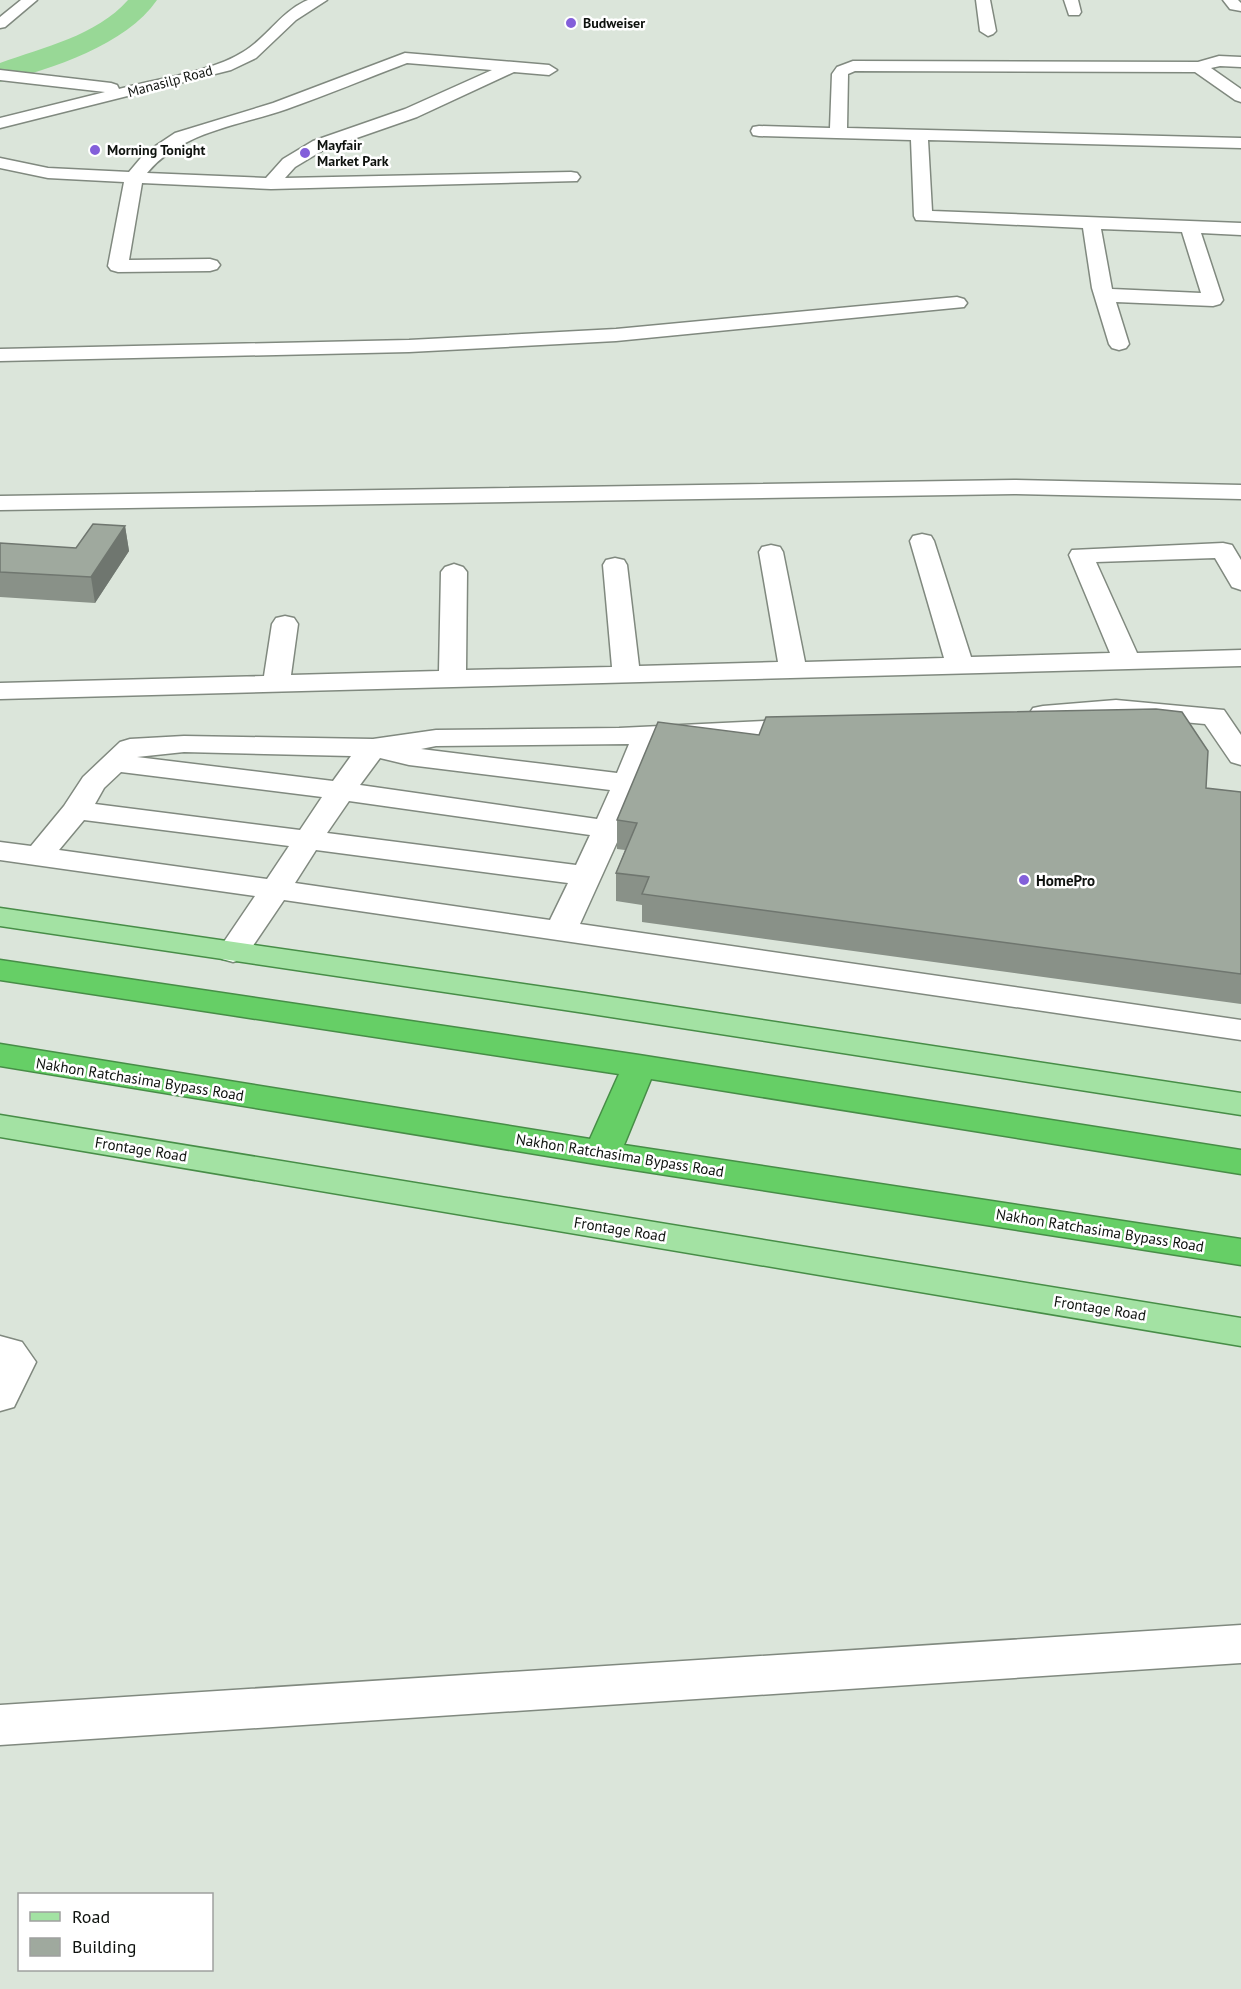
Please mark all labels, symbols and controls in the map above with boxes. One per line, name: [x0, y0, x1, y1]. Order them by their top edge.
place label: Budweiser: [583, 14, 645, 32]
marker: Budweiser: [564, 16, 578, 30]
street label: Manasilp Road: [126, 61, 214, 101]
place label: Mayfair Market Park: [317, 136, 389, 170]
place label: Morning Tonight: [107, 141, 205, 159]
marker: Morning Tonight: [88, 143, 102, 157]
marker: Mayfair Market Park: [298, 146, 312, 160]
place label: HomePro: [1036, 871, 1095, 890]
marker: HomePro: [1017, 873, 1031, 887]
street label: Nakhon Ratchasima Bypass Road: [35, 1053, 245, 1105]
street label: Nakhon Ratchasima Bypass Road: [515, 1129, 725, 1181]
street label: Frontage Road: [94, 1132, 188, 1166]
street label: Nakhon Ratchasima Bypass Road: [995, 1204, 1205, 1256]
street label: Frontage Road: [573, 1212, 667, 1246]
street label: Frontage Road: [1053, 1291, 1147, 1325]
legend: [18, 1893, 213, 1971]
text: Road: [72, 1905, 110, 1928]
text: Building: [72, 1935, 136, 1958]

